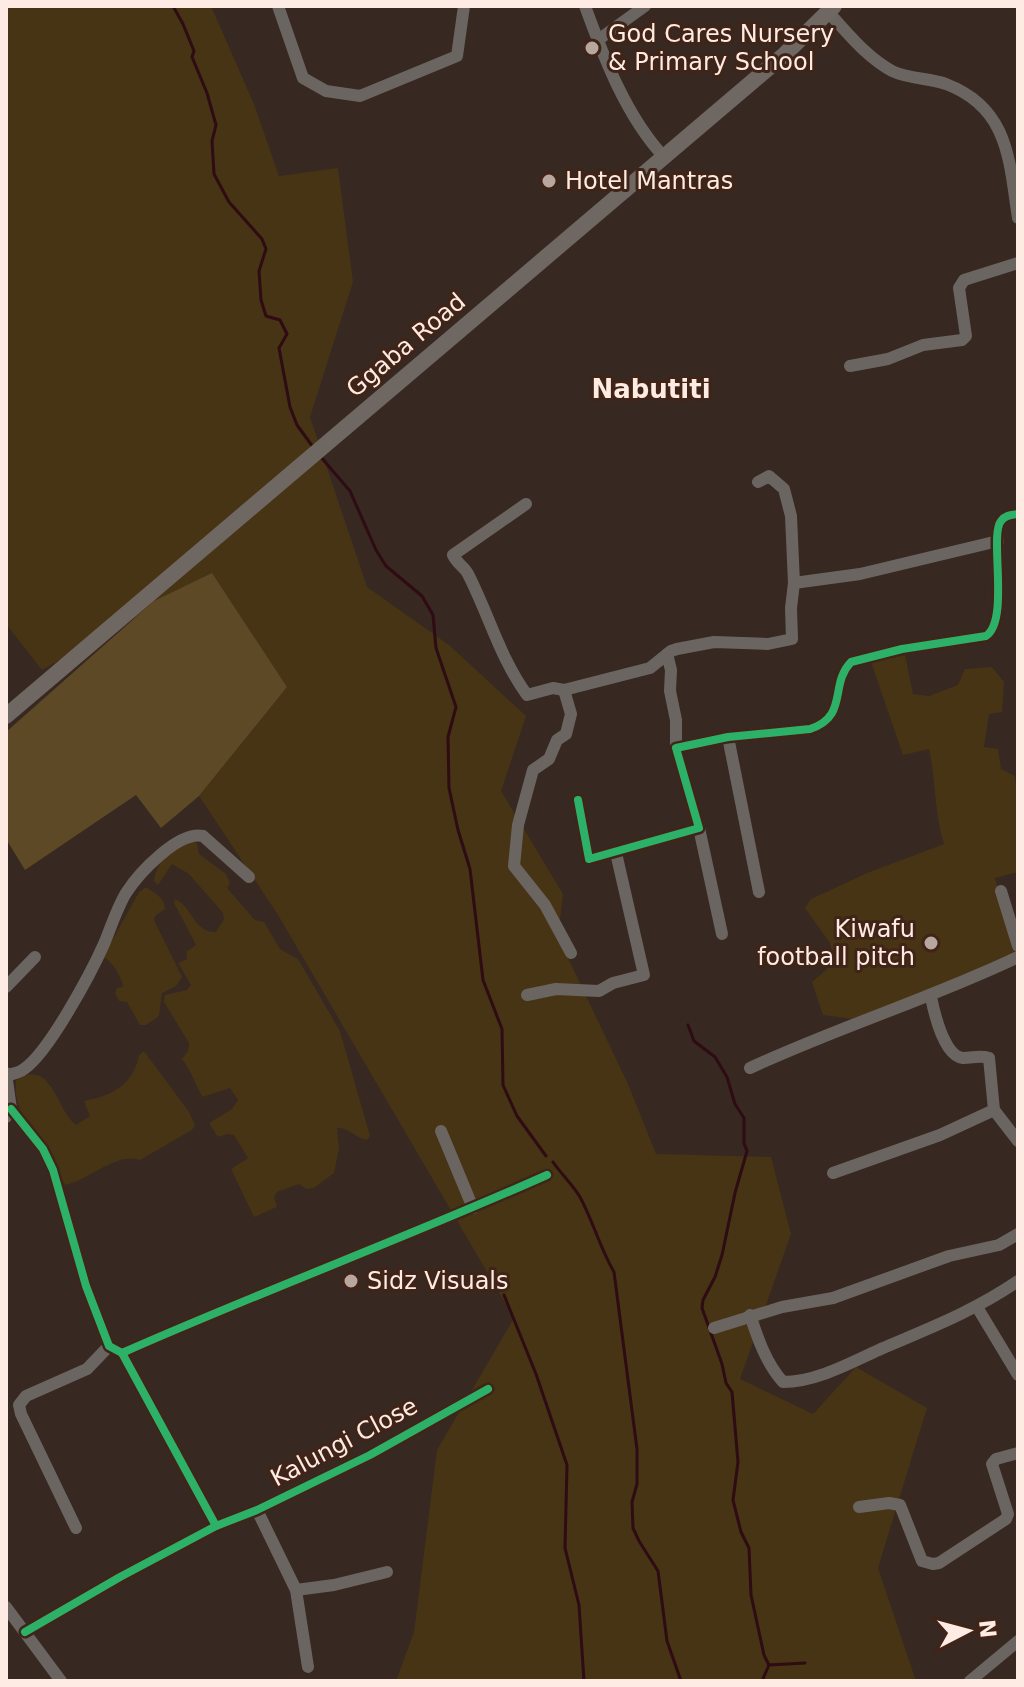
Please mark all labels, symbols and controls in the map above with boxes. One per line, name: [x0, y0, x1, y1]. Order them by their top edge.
place label: God Cares Nursery & Primary School: [608, 20, 834, 76]
marker: God Cares Nursery & Primary School: [583, 39, 601, 57]
place label: Hotel Mantras: [565, 167, 733, 195]
marker: Hotel Mantras: [540, 172, 558, 190]
street label: Ggaba Road: [341, 287, 471, 403]
district label: Nabutiti: [591, 374, 711, 404]
place label: Kiwafu football pitch: [757, 915, 915, 971]
marker: Kiwafu football pitch: [922, 934, 940, 952]
place label: Sidz Visuals: [367, 1267, 509, 1295]
marker: Sidz Visuals: [342, 1272, 360, 1290]
street label: Kalungi Close: [266, 1392, 422, 1492]
north arrow: [928, 1591, 1008, 1671]
text: N: [974, 1618, 1001, 1639]

